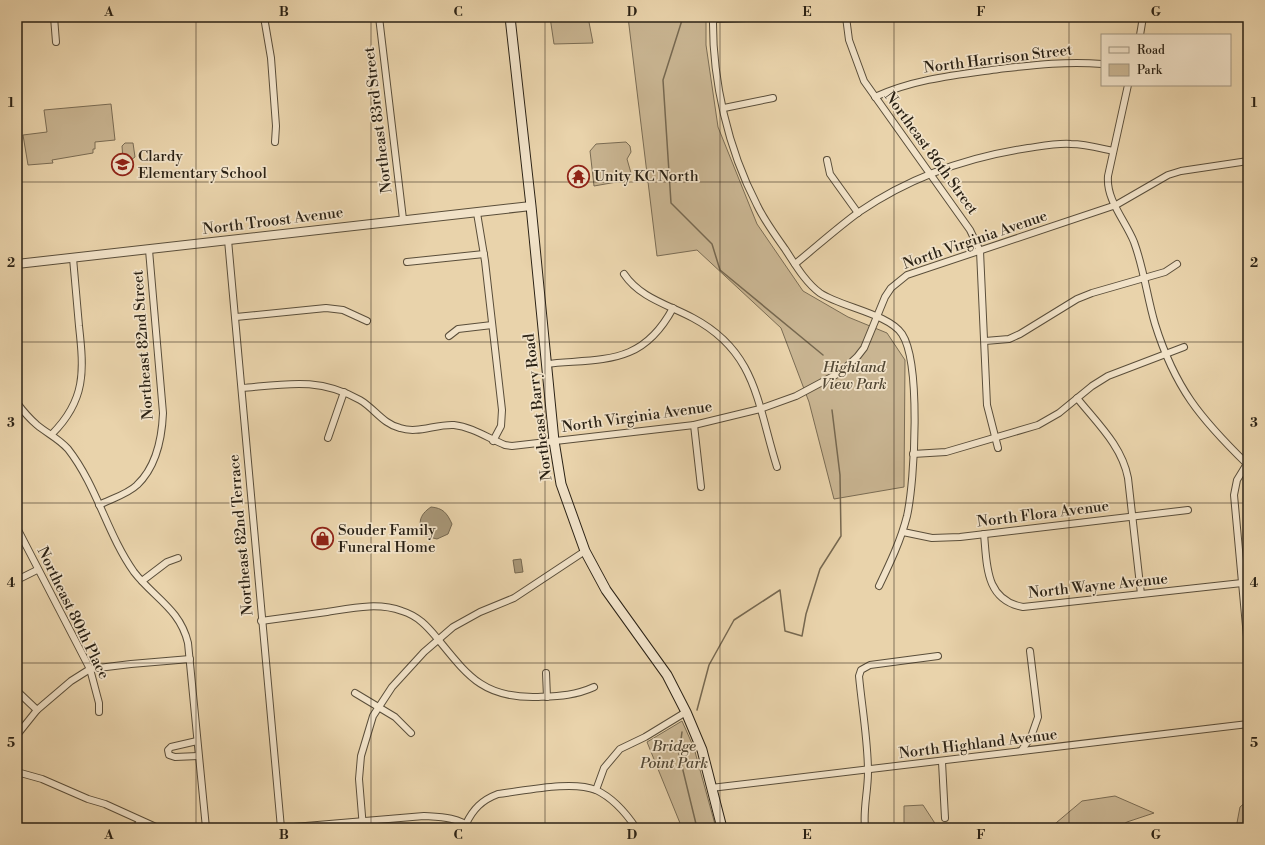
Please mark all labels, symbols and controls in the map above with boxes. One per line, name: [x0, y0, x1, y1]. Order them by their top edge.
text: A: [103, 4, 114, 20]
text: B: [279, 4, 289, 20]
text: C: [453, 4, 463, 20]
text: D: [627, 4, 637, 20]
text: E: [802, 4, 812, 20]
text: F: [976, 4, 986, 20]
text: G: [1151, 4, 1162, 20]
legend: [1101, 34, 1231, 86]
street label: North Harrison Street: [923, 40, 1074, 78]
text: Road: [1137, 43, 1165, 58]
street label: Northeast 83rd Street: [360, 45, 396, 194]
text: Park: [1137, 63, 1163, 78]
street label: Northeast 86th Street: [880, 88, 982, 219]
text: 1: [8, 95, 15, 111]
text: 1: [1251, 95, 1258, 111]
place label: Clardy Elementary School: [138, 147, 267, 183]
school or university icon: Clardy Elementary School: [109, 152, 135, 178]
temple icon: Unity KC North: [565, 163, 591, 189]
place label: Unity KC North: [594, 167, 699, 186]
street label: North Troost Avenue: [202, 203, 344, 239]
street label: North Virginia Avenue: [900, 206, 1050, 274]
text: 2: [7, 255, 15, 271]
text: 2: [1250, 255, 1258, 271]
street label: Northeast 82nd Street: [128, 269, 158, 420]
street label: Northeast Barry Road: [519, 332, 556, 482]
park label: Highland View Park: [821, 358, 887, 394]
street label: North Virginia Avenue: [561, 397, 713, 437]
text: 3: [7, 415, 15, 431]
text: 3: [1250, 415, 1258, 431]
street label: Northeast 82nd Terrace: [224, 453, 258, 617]
street label: North Flora Avenue: [976, 496, 1110, 532]
place label: Souder Family Funeral Home: [338, 521, 436, 557]
shop icon: Souder Family Funeral Home: [310, 526, 336, 552]
street label: Northeast 80th Place: [33, 544, 113, 682]
street label: North Wayne Avenue: [1027, 569, 1169, 603]
text: 4: [7, 575, 16, 591]
text: 4: [1250, 575, 1259, 591]
street label: North Highland Avenue: [898, 725, 1058, 763]
text: 5: [7, 735, 15, 751]
text: 5: [1250, 735, 1258, 751]
park label: Bridge Point Park: [639, 737, 708, 773]
text: A: [103, 827, 114, 843]
text: B: [279, 827, 289, 843]
text: C: [453, 827, 463, 843]
text: D: [627, 827, 637, 843]
text: E: [802, 827, 812, 843]
text: F: [976, 827, 986, 843]
text: G: [1151, 827, 1162, 843]

